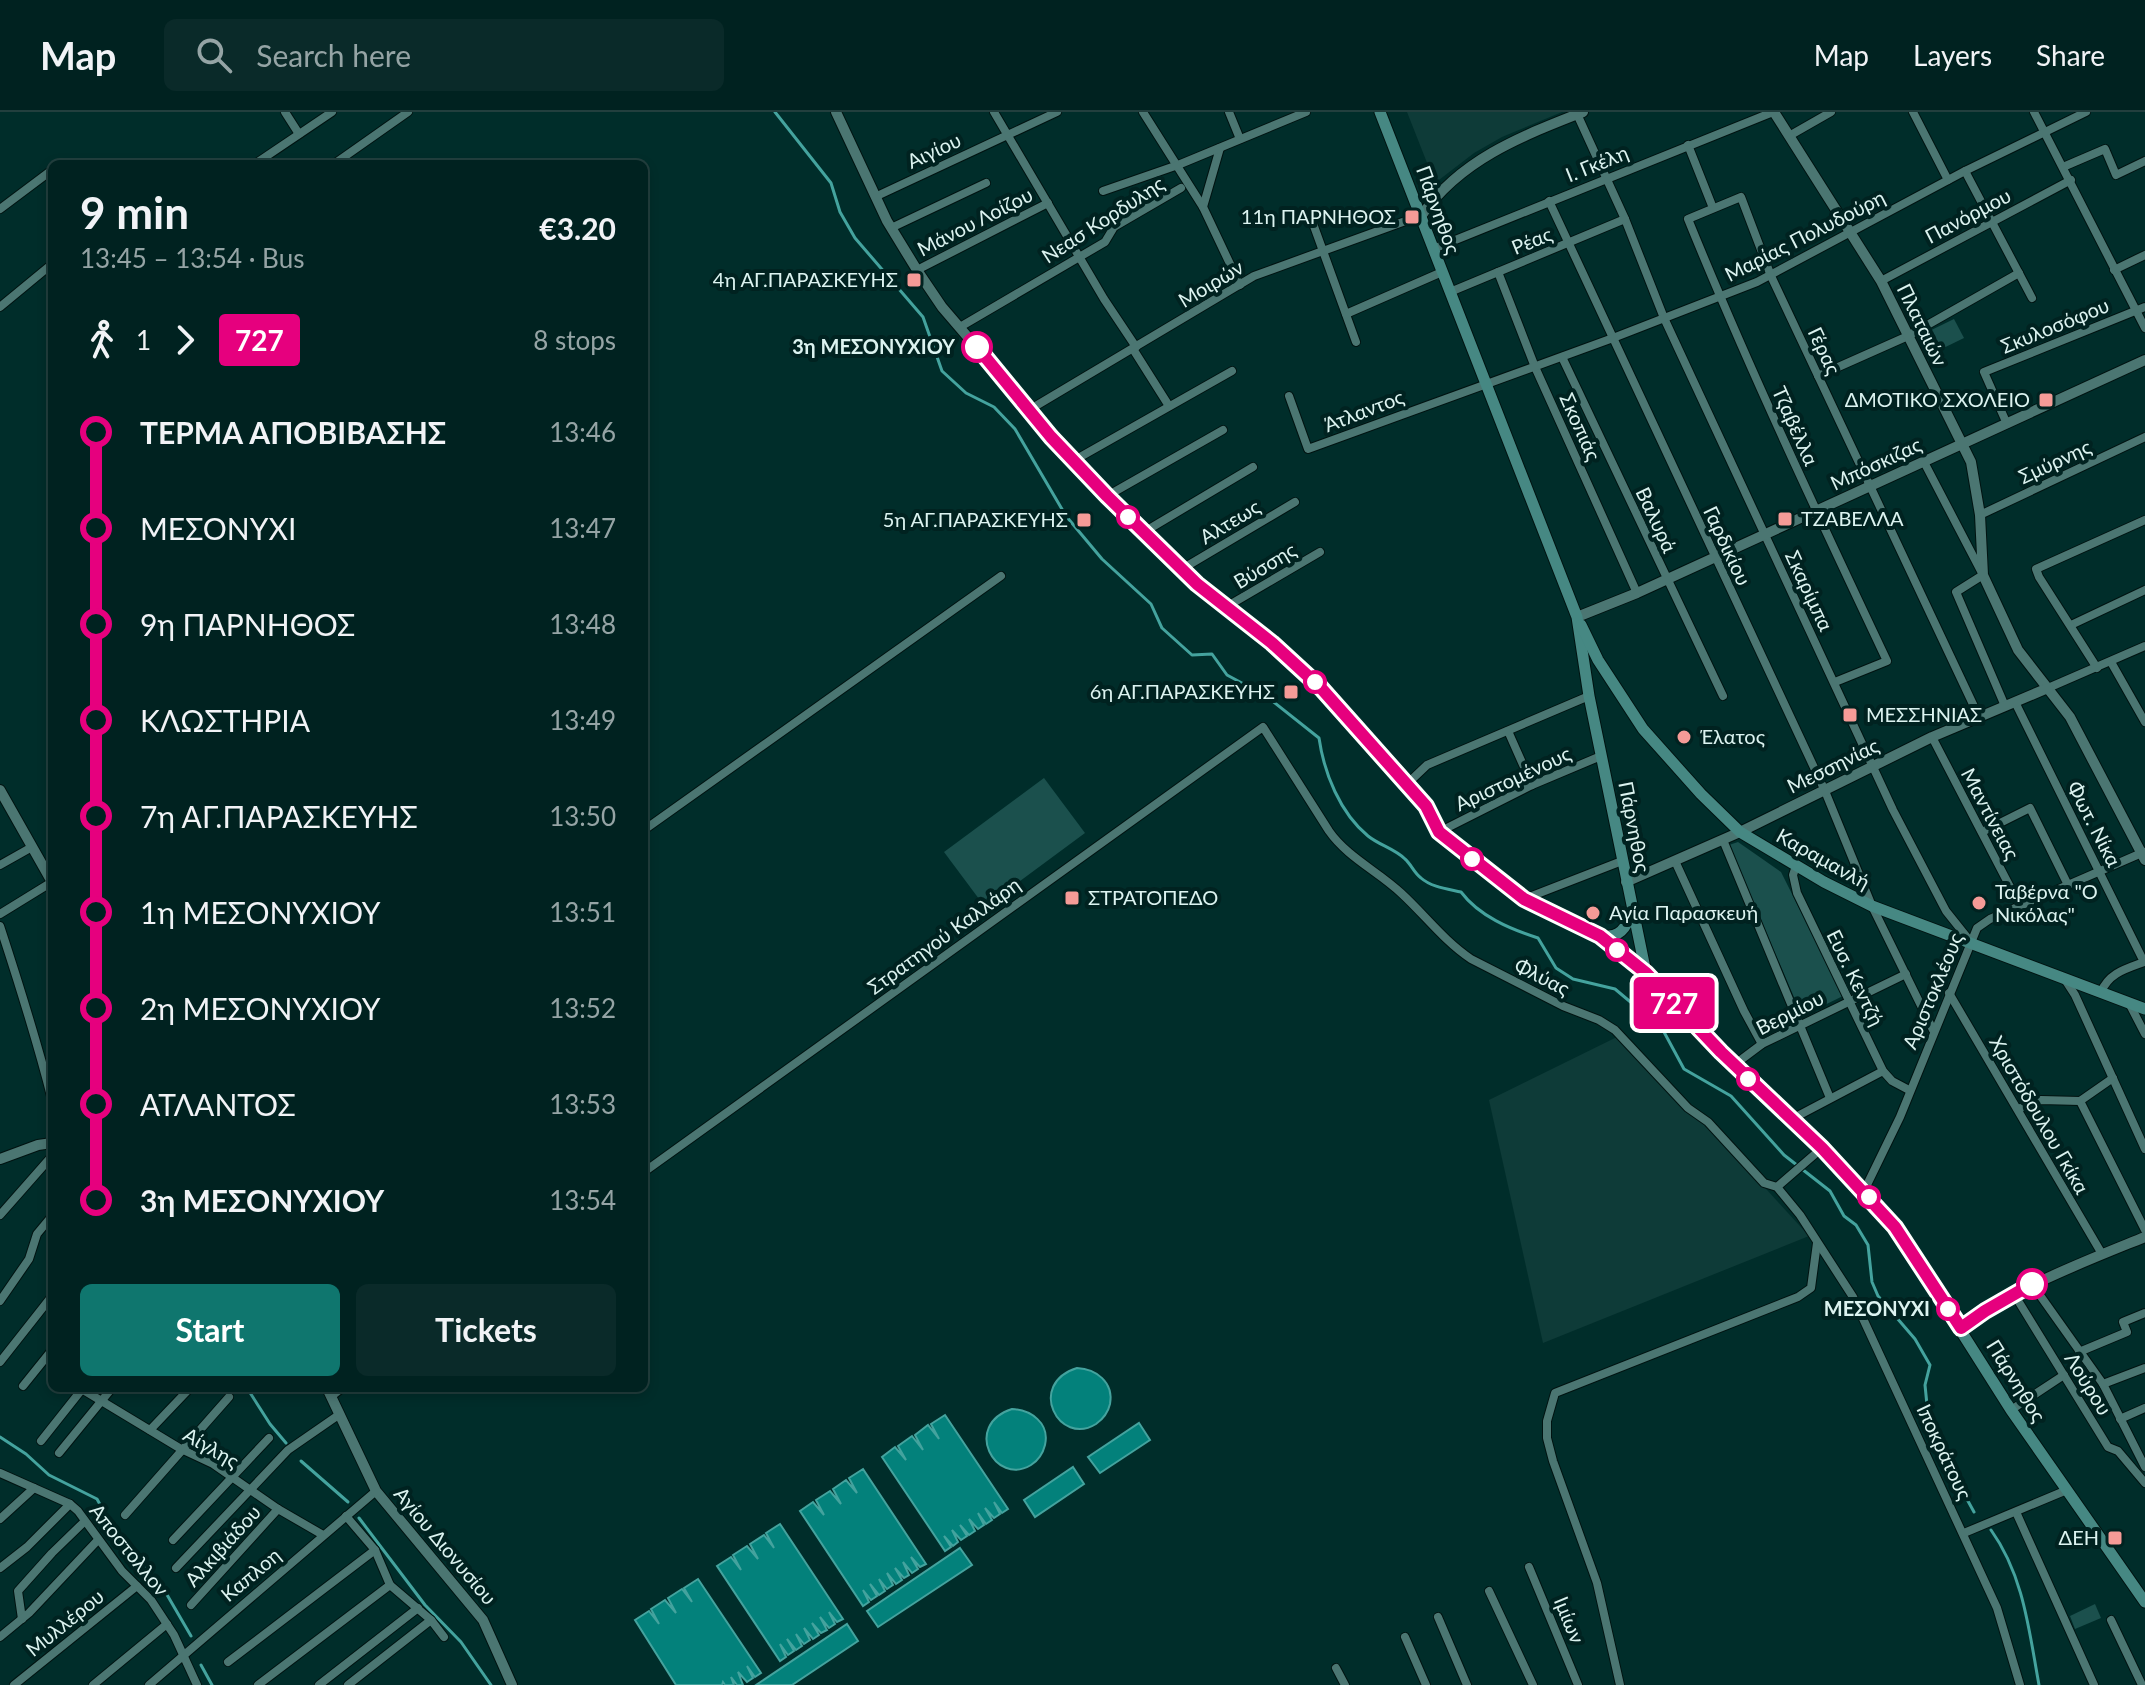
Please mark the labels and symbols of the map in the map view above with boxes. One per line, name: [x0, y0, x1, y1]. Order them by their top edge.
street label: Αιγίου: [903, 127, 964, 173]
street label: Ι. Γκέλη: [1562, 140, 1631, 186]
street label: Πάρνηθος: [1412, 162, 1466, 257]
street label: Νεασ Κορδυλης: [1037, 171, 1168, 268]
street label: Μάνου Λοίζου: [913, 182, 1036, 260]
street label: Πανόρμου: [1921, 183, 2015, 248]
street label: Μαρίας Πολυδούρη: [1720, 184, 1889, 286]
place label: 11η ΠΑΡΝΗΘΟΣ: [1241, 204, 1396, 228]
marker: 11η ΠΑΡΝΗΘΟΣ: [1403, 208, 1421, 226]
street label: Ρέας: [1508, 221, 1555, 259]
street label: Μοιρών: [1174, 254, 1247, 312]
place label: 4η ΑΓ.ΠΑΡΑΣΚΕΥΗΣ: [713, 267, 898, 291]
marker: 4η ΑΓ.ΠΑΡΑΣΚΕΥΗΣ: [905, 271, 923, 289]
street label: Πλαταιών: [1893, 279, 1953, 370]
street label: Σκυλοσόφου: [1997, 292, 2112, 358]
street label: Γέρας: [1804, 323, 1846, 378]
marker: 3η ΜΕΣΟΝΥΧΙΟΥ: [962, 332, 992, 362]
place label: 3η ΜΕΣΟΝΥΧΙΟΥ: [792, 334, 956, 358]
street label: Τζαβέλλα: [1768, 382, 1824, 469]
street label: Άτλαντος: [1320, 384, 1407, 436]
place label: ΔΜΟΤΙΚΟ ΣΧΟΛΕΙΟ: [1845, 387, 2030, 411]
street label: Σκοπιάς: [1555, 389, 1606, 464]
marker: ΔΜΟΤΙΚΟ ΣΧΟΛΕΙΟ: [2037, 391, 2055, 409]
street label: Μπόσκιζας: [1826, 432, 1925, 495]
street label: Σμύρνης: [2015, 434, 2095, 488]
street label: Βαλυρά: [1631, 483, 1683, 556]
street label: Αλτεως: [1195, 494, 1264, 548]
street label: Γαρδικίου: [1699, 502, 1757, 589]
unlabelled marker: [1117, 506, 1139, 528]
place label: ΤΖΑΒΕΛΛΑ: [1801, 506, 1904, 530]
place label: 5η ΑΓ.ΠΑΡΑΣΚΕΥΗΣ: [883, 507, 1068, 531]
marker: ΤΖΑΒΕΛΛΑ: [1776, 510, 1794, 528]
marker: 5η ΑΓ.ΠΑΡΑΣΚΕΥΗΣ: [1075, 511, 1093, 529]
street label: Βύσσης: [1229, 537, 1300, 593]
street label: Σκαρίμπα: [1781, 547, 1839, 635]
unlabelled marker: [1304, 671, 1326, 693]
place label: 6η ΑΓ.ΠΑΡΑΣΚΕΥΗΣ: [1090, 679, 1275, 703]
marker: 6η ΑΓ.ΠΑΡΑΣΚΕΥΗΣ: [1282, 683, 1300, 701]
place label: ΜΕΣΣΗΝΙΑΣ: [1866, 702, 1982, 726]
marker: ΜΕΣΣΗΝΙΑΣ: [1841, 706, 1859, 724]
place label: Έλατος: [1700, 724, 1765, 748]
marker: Έλατος: [1675, 728, 1693, 746]
street label: Μεσσηνίας: [1783, 733, 1882, 798]
street label: Αριστομένους: [1451, 741, 1574, 815]
street label: Μαντίνειας: [1957, 764, 2025, 863]
street label: Φωτ. Νίκα: [2063, 777, 2127, 870]
street label: Πάρνηθος: [1614, 779, 1656, 874]
street label: Καραμανλή: [1773, 823, 1874, 894]
unlabelled marker: [1461, 848, 1483, 870]
street label: Στρατηγού Καλλάρη: [862, 872, 1024, 999]
place label: Ταβέρνα "Ο Νικόλας": [1995, 879, 2098, 926]
place label: ΣΤΡΑΤΟΠΕΔΟ: [1088, 885, 1218, 909]
marker: ΣΤΡΑΤΟΠΕΔΟ: [1063, 889, 1081, 907]
marker: Ταβέρνα "Ο Νικόλας": [1970, 894, 1988, 912]
place label: Αγία Παρασκευή: [1609, 900, 1758, 924]
marker: Αγία Παρασκευή: [1584, 904, 1602, 922]
street label: Ευσ. Κεντζή: [1822, 926, 1890, 1030]
street label: Αριστοκλέους: [1897, 929, 1967, 1052]
unlabelled marker: [1606, 939, 1628, 961]
street label: Φλύας: [1511, 952, 1574, 1000]
line badge: 727: [1628, 977, 1720, 1029]
street label: Βερμίου: [1752, 985, 1827, 1039]
street label: Χριστόδουλου Γκίκα: [1985, 1031, 2095, 1198]
unlabelled marker: [1737, 1068, 1759, 1090]
unlabelled marker: [1858, 1186, 1880, 1208]
unlabelled marker: [2017, 1269, 2047, 1299]
place label: ΜΕΣΟΝΥΧΙ: [1824, 1296, 1930, 1320]
marker: ΜΕΣΟΝΥΧΙ: [1937, 1298, 1959, 1320]
street label: Πάρνηθος: [1982, 1335, 2051, 1426]
street label: Λούρου: [2060, 1348, 2117, 1419]
street label: Ιποκράτους: [1912, 1400, 1977, 1503]
street label: Αίγλης: [180, 1422, 243, 1473]
street label: Αγίου Διονυσίου: [390, 1482, 502, 1609]
street label: Αποστολλον: [85, 1498, 174, 1600]
street label: Αλκιβιάδου: [179, 1500, 265, 1591]
place label: ΔΕΗ: [2059, 1525, 2099, 1549]
marker: ΔΕΗ: [2106, 1529, 2124, 1547]
street label: Καπλοη: [216, 1542, 285, 1606]
street label: Μυλλέρου: [21, 1584, 108, 1661]
street label: Ιμίων: [1550, 1593, 1590, 1646]

